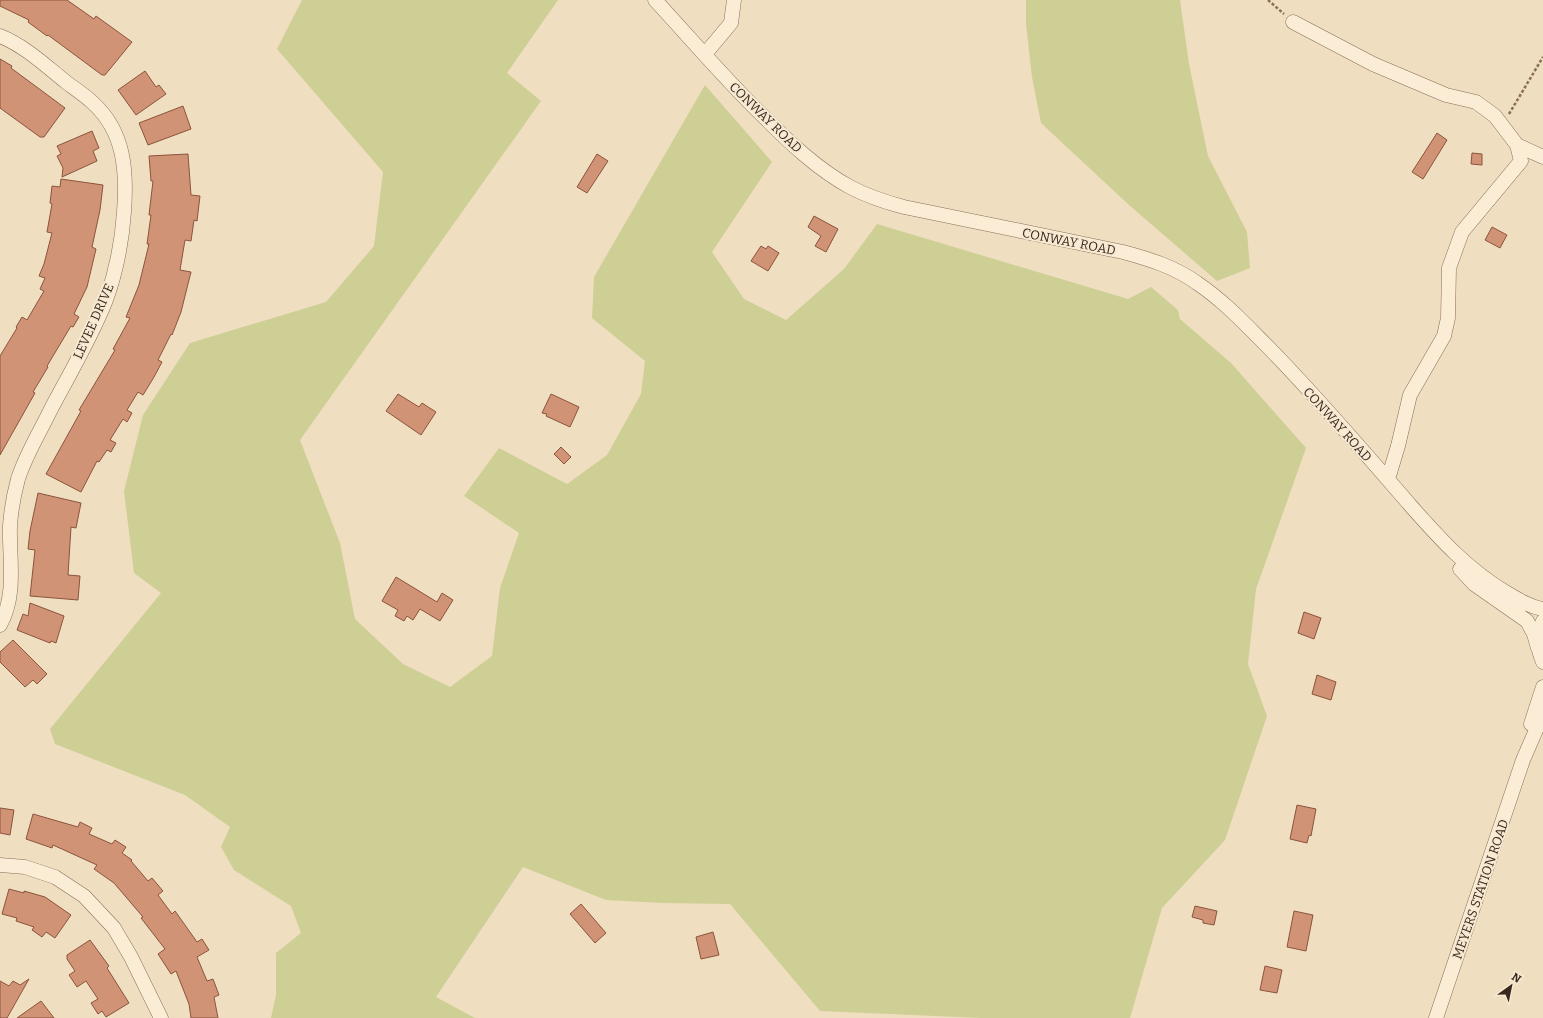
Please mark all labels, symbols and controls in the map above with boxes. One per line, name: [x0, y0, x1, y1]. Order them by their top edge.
street label: CONWAY ROAD: [726, 79, 805, 156]
street label: CONWAY ROAD: [1021, 225, 1117, 258]
street label: LEVEE DRIVE: [70, 281, 117, 361]
street label: CONWAY ROAD: [1300, 384, 1375, 465]
street label: MEYERS STATION ROAD: [1449, 817, 1511, 961]
north arrow: [1491, 966, 1531, 1006]
text: N: [1509, 970, 1524, 986]

